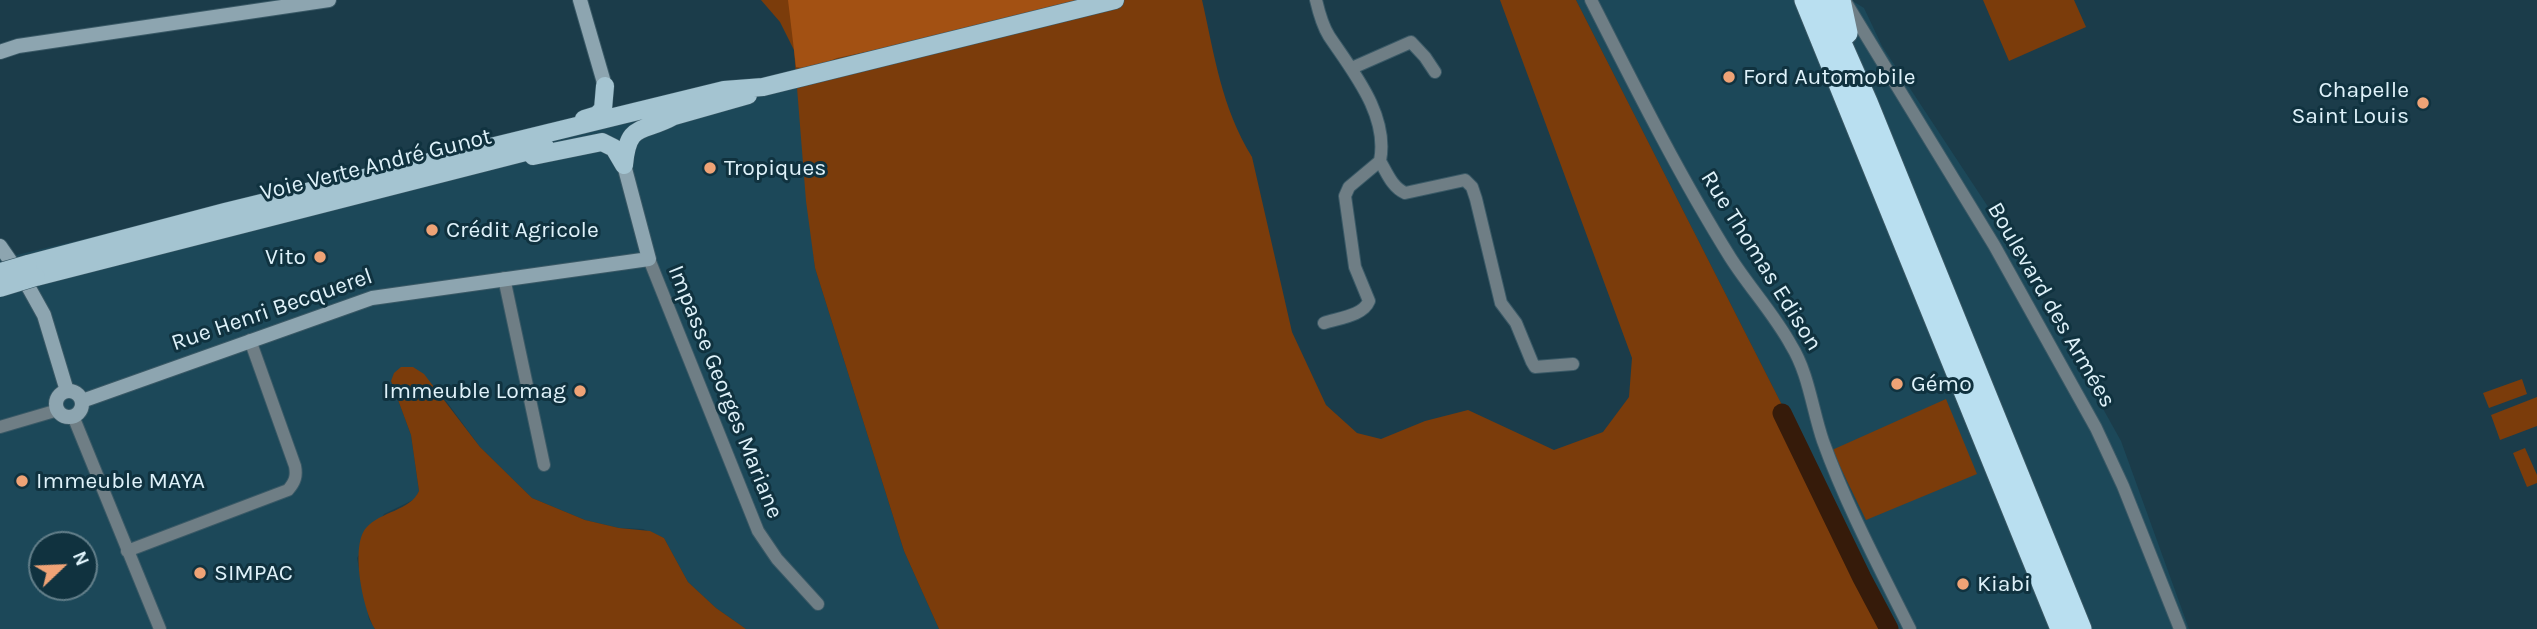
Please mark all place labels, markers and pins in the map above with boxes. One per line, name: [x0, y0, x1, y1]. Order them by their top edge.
place label: Ford Automobile: [1743, 63, 1916, 91]
marker: Ford Automobile: [1721, 69, 1737, 85]
place label: Chapelle Saint Louis: [2291, 76, 2409, 130]
marker: Chapelle Saint Louis: [2415, 95, 2431, 111]
place label: Tropiques: [724, 154, 826, 182]
marker: Tropiques: [702, 160, 718, 176]
place label: Crédit Agricole: [446, 216, 599, 244]
marker: Crédit Agricole: [424, 222, 440, 238]
place label: Vito: [265, 243, 306, 271]
marker: Vito: [312, 249, 328, 265]
place label: Gémo: [1911, 370, 1972, 398]
marker: Gémo: [1889, 376, 1905, 392]
place label: Immeuble Lomag: [383, 377, 566, 405]
marker: Immeuble Lomag: [572, 383, 588, 399]
place label: Immeuble MAYA: [36, 467, 205, 495]
marker: Immeuble MAYA: [14, 473, 30, 489]
place label: SIMPAC: [214, 559, 293, 587]
marker: SIMPAC: [192, 565, 208, 581]
place label: Kiabi: [1977, 570, 2031, 598]
marker: Kiabi: [1955, 576, 1971, 592]

